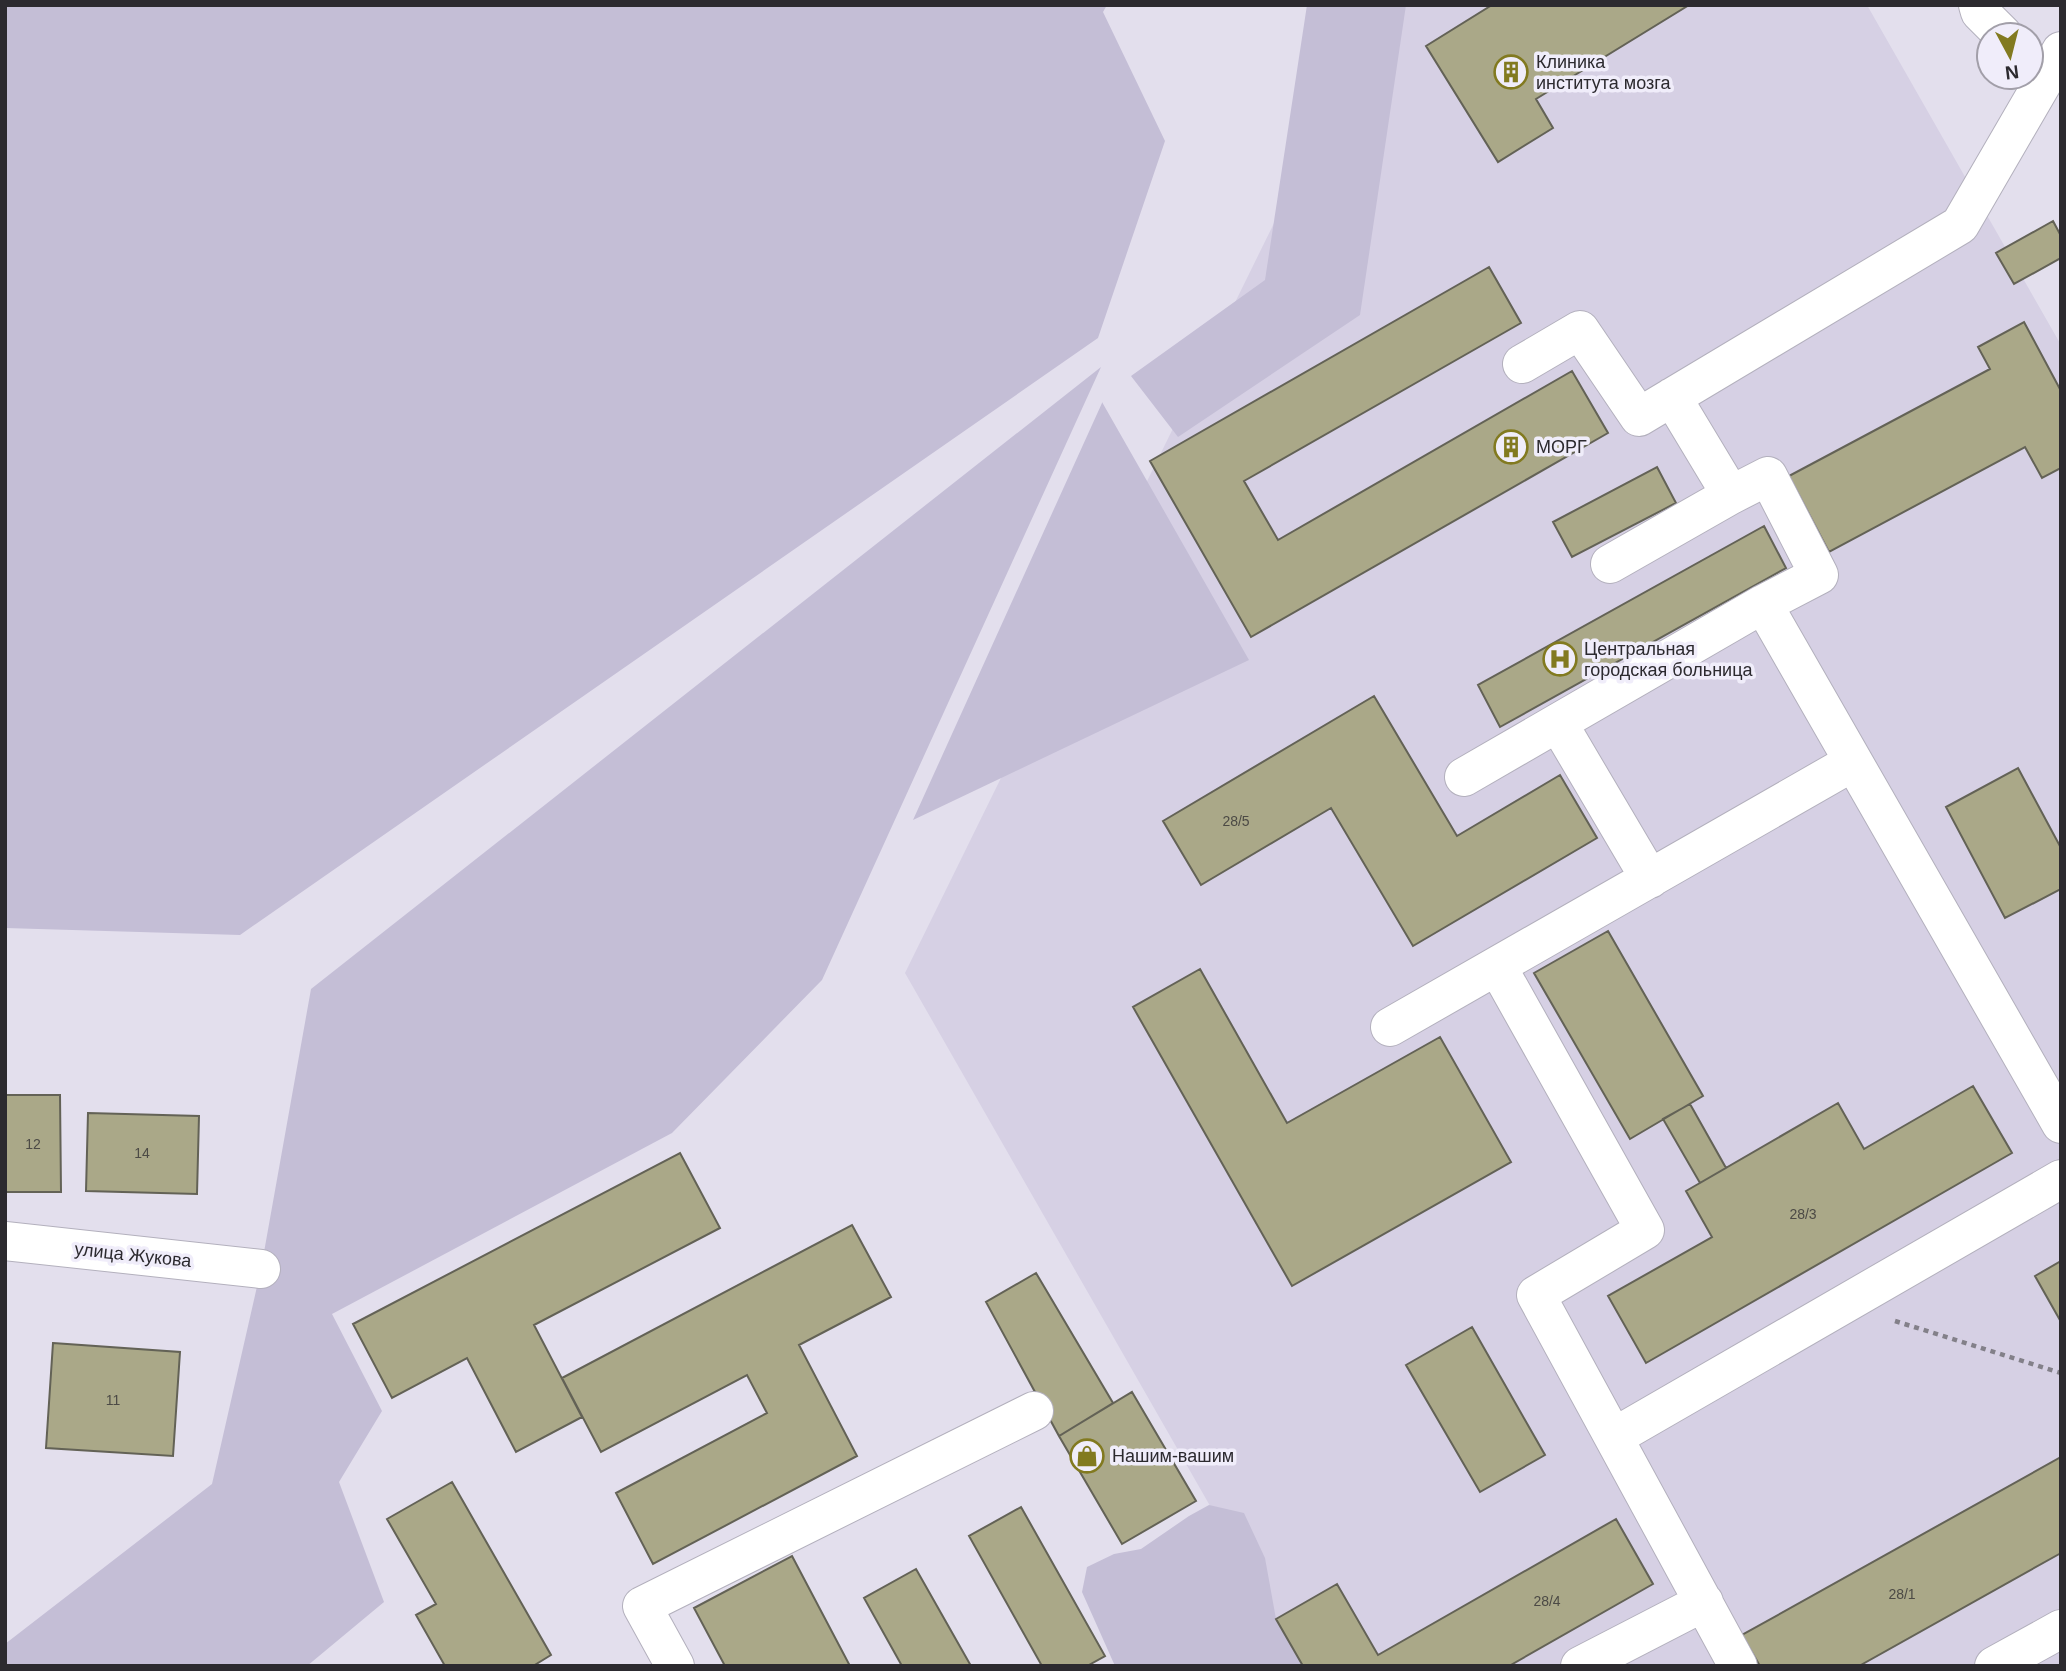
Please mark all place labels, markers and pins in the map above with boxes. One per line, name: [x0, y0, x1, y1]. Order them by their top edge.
place label: Клиника института мозга: [1536, 52, 1671, 93]
building icon: Клиника института мозга: [1492, 53, 1530, 91]
building icon: МОРГ: [1492, 428, 1530, 466]
place label: МОРГ: [1536, 437, 1587, 457]
place label: Центральная городская больница: [1584, 639, 1753, 680]
hospital icon: Центральная городская больница: [1541, 640, 1579, 678]
shop icon: Нашим-вашим: [1068, 1437, 1106, 1475]
place label: Нашим-вашим: [1112, 1446, 1234, 1466]

